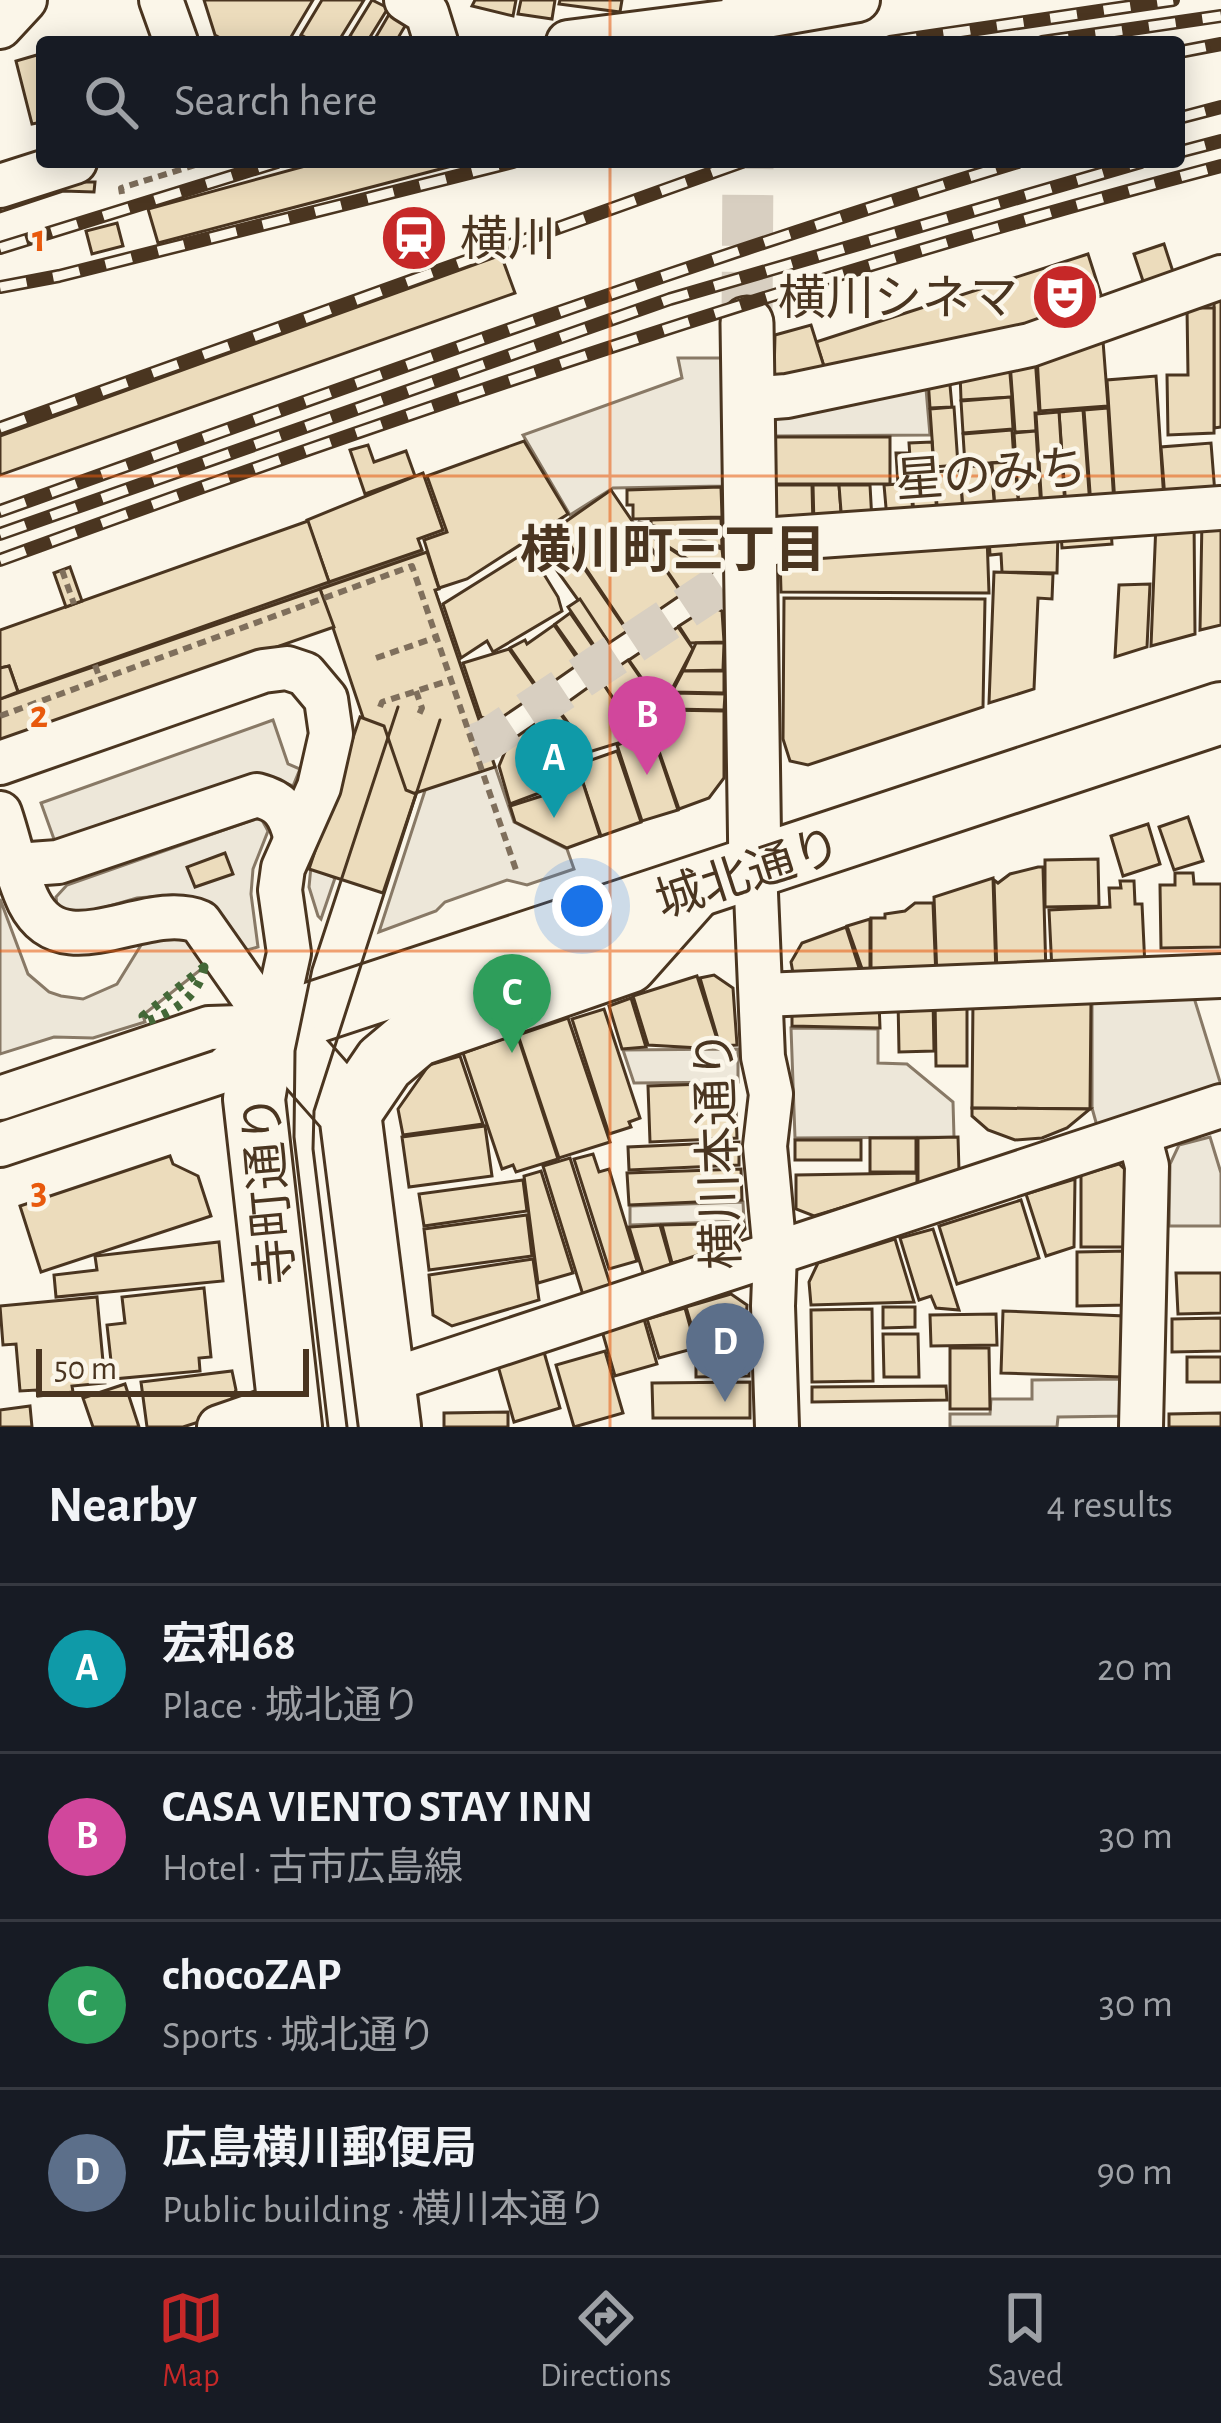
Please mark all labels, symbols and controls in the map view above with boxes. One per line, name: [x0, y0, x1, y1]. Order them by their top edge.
search box: [36, 36, 1185, 168]
icon: search: [78, 69, 144, 135]
text: Search here: [174, 79, 377, 124]
station icon: 横川: [379, 203, 449, 273]
place label: 横川: [460, 214, 556, 265]
text: 1: [32, 220, 46, 259]
theatre icon: 横川シネマ: [1030, 262, 1100, 332]
place label: 横川シネマ: [778, 273, 1018, 324]
street label: 星のみち: [894, 444, 1089, 507]
district label: 横川町三丁目: [520, 523, 826, 577]
pin: B: [608, 676, 686, 775]
text: 2: [30, 696, 48, 735]
pin: A: [515, 719, 593, 818]
street label: 城北通り: [649, 820, 848, 927]
your location: [552, 876, 612, 936]
pin: C: [473, 954, 551, 1053]
street label: 横川本通り: [689, 1029, 748, 1271]
street label: 寺町通り: [236, 1092, 303, 1288]
text: 3: [31, 1172, 47, 1211]
pin: D: [686, 1303, 764, 1402]
scale bar: [36, 1343, 309, 1396]
text: 50 m: [54, 1353, 117, 1386]
text: Nearby: [48, 1480, 197, 1531]
text: 4 results: [1046, 1486, 1173, 1525]
text: 宏和68: [162, 1623, 296, 1668]
text: A: [75, 1649, 99, 1688]
text: 20 m: [1097, 1649, 1173, 1688]
text: Place · 城北通り: [162, 1687, 421, 1726]
text: CASA VIENTO STAY INN: [162, 1785, 593, 1830]
text: B: [76, 1817, 98, 1856]
text: 30 m: [1099, 1817, 1173, 1856]
text: Hotel · 古市広島線: [162, 1849, 463, 1888]
text: chocoZAP: [162, 1953, 341, 1998]
text: C: [77, 1985, 97, 2024]
text: 30 m: [1099, 1985, 1173, 2024]
text: Sports · 城北通り: [162, 2017, 436, 2056]
text: 広島横川郵便局: [162, 2127, 477, 2172]
text: D: [74, 2153, 100, 2192]
text: 90 m: [1096, 2153, 1173, 2192]
text: Public building · 横川本通り: [162, 2191, 607, 2230]
tab: Map: [158, 2285, 224, 2397]
tab: Directions: [540, 2285, 671, 2397]
tab: Saved: [987, 2285, 1063, 2397]

